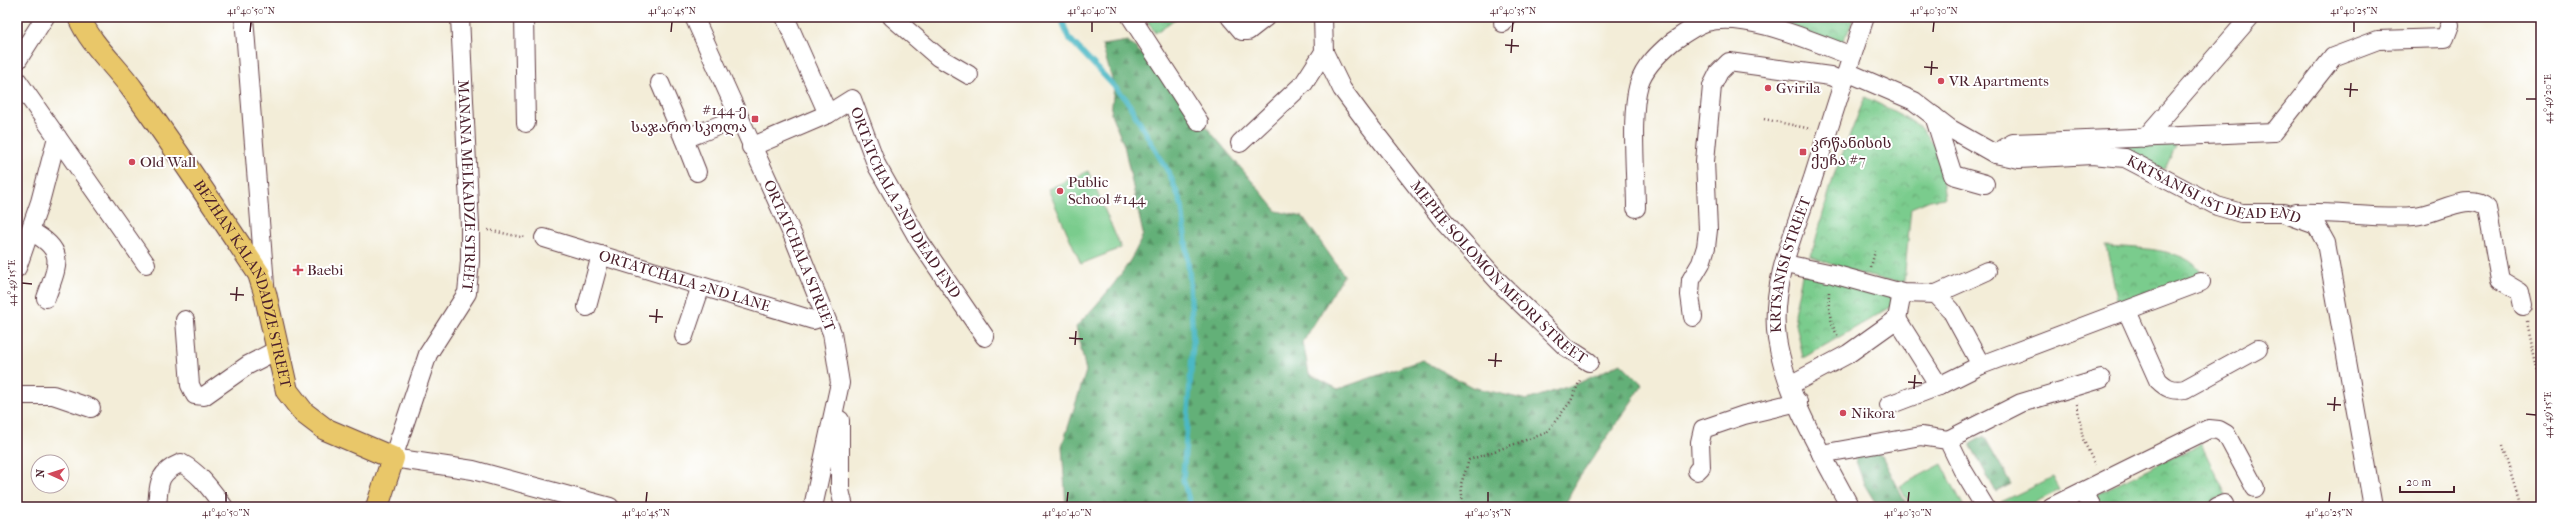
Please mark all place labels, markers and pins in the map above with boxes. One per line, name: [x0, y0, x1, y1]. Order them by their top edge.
place label: VR Apartments: [1948, 72, 2049, 90]
marker: VR Apartments: [1936, 76, 1946, 86]
place label: Gvirila: [1776, 79, 1821, 97]
marker: Gvirila: [1763, 83, 1773, 93]
place label: #144-ე საჯარო სკოლა: [631, 101, 747, 136]
marker: #144-ე საჯარო სკოლა: [750, 114, 760, 124]
place label: კრწანისის ქუჩა #7: [1811, 134, 1892, 169]
marker: კრწანისის ქუჩა #7: [1798, 147, 1808, 157]
place label: Old Wall: [140, 153, 196, 171]
marker: Old Wall: [127, 157, 137, 167]
place label: Public School #144: [1068, 173, 1147, 208]
marker: Public School #144: [1055, 186, 1065, 196]
place label: Baebi: [307, 261, 344, 279]
marker: Baebi: [292, 264, 304, 276]
place label: Nikora: [1851, 404, 1896, 422]
marker: Nikora: [1838, 408, 1848, 418]

